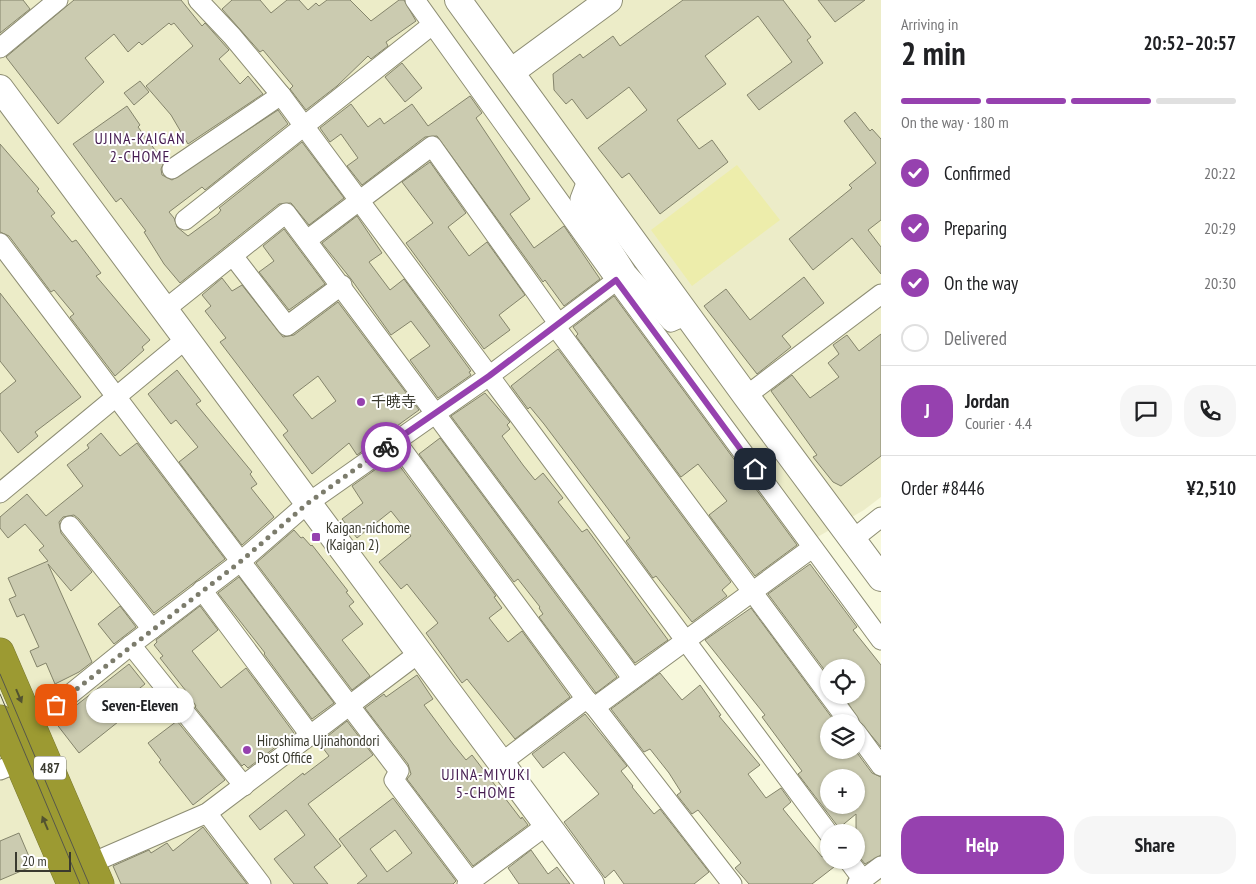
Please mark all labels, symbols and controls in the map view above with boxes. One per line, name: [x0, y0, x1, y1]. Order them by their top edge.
text: Arriving in: [901, 14, 958, 34]
text: 20:52–20:57: [1143, 31, 1236, 55]
text: 2 min: [901, 32, 966, 74]
text: On the way · 180 m: [901, 112, 1009, 132]
district label: UJINA-KAIGAN 2-CHOME: [94, 128, 186, 166]
icon: check: [901, 159, 929, 187]
text: Confirmed: [944, 161, 1011, 185]
text: 20:22: [1204, 163, 1236, 183]
icon: check: [901, 214, 929, 242]
text: Preparing: [944, 216, 1007, 240]
text: 20:29: [1204, 218, 1236, 238]
icon: check: [901, 269, 929, 297]
text: On the way: [944, 271, 1018, 295]
text: 20:30: [1204, 273, 1236, 293]
text: Delivered: [944, 326, 1007, 350]
button: chat: [1120, 385, 1172, 437]
button: phone: [1184, 385, 1236, 437]
text: Jordan: [965, 389, 1009, 413]
place label: 千暁寺: [371, 392, 416, 411]
marker: 千暁寺: [355, 396, 367, 408]
text: J: [924, 399, 930, 423]
text: Courier · 4.4: [965, 413, 1032, 433]
courier: [361, 422, 411, 472]
icon: bike: [372, 433, 400, 461]
pin: [734, 448, 776, 490]
icon: home: [741, 455, 769, 483]
text: Order #8446: [901, 476, 985, 500]
text: ¥2,510: [1186, 476, 1236, 500]
place label: Kaigan-nichome (Kaigan 2): [326, 518, 410, 554]
marker: Kaigan-nichome (Kaigan 2): [310, 531, 322, 543]
map controls: [820, 659, 865, 869]
button: locate: [820, 659, 865, 704]
pin: [35, 684, 77, 726]
callout: Seven-Eleven: [86, 688, 194, 722]
one-way arrow: [16, 689, 24, 704]
icon: bag: [42, 691, 70, 719]
text: Seven-Eleven: [102, 695, 178, 715]
button: layers: [820, 714, 865, 759]
place label: Hiroshima Ujinahondori Post Office: [257, 731, 380, 767]
marker: Hiroshima Ujinahondori Post Office: [241, 744, 253, 756]
road number: 487: [34, 756, 66, 780]
district label: UJINA-MIYUKI 5-CHOME: [441, 764, 531, 802]
button: +: [820, 769, 865, 814]
one-way arrow: [40, 816, 48, 830]
button: Help: [901, 816, 1064, 874]
button: Share: [1074, 816, 1236, 874]
button: −: [820, 824, 865, 869]
scale bar: [15, 849, 71, 872]
text: 20 m: [22, 852, 47, 870]

